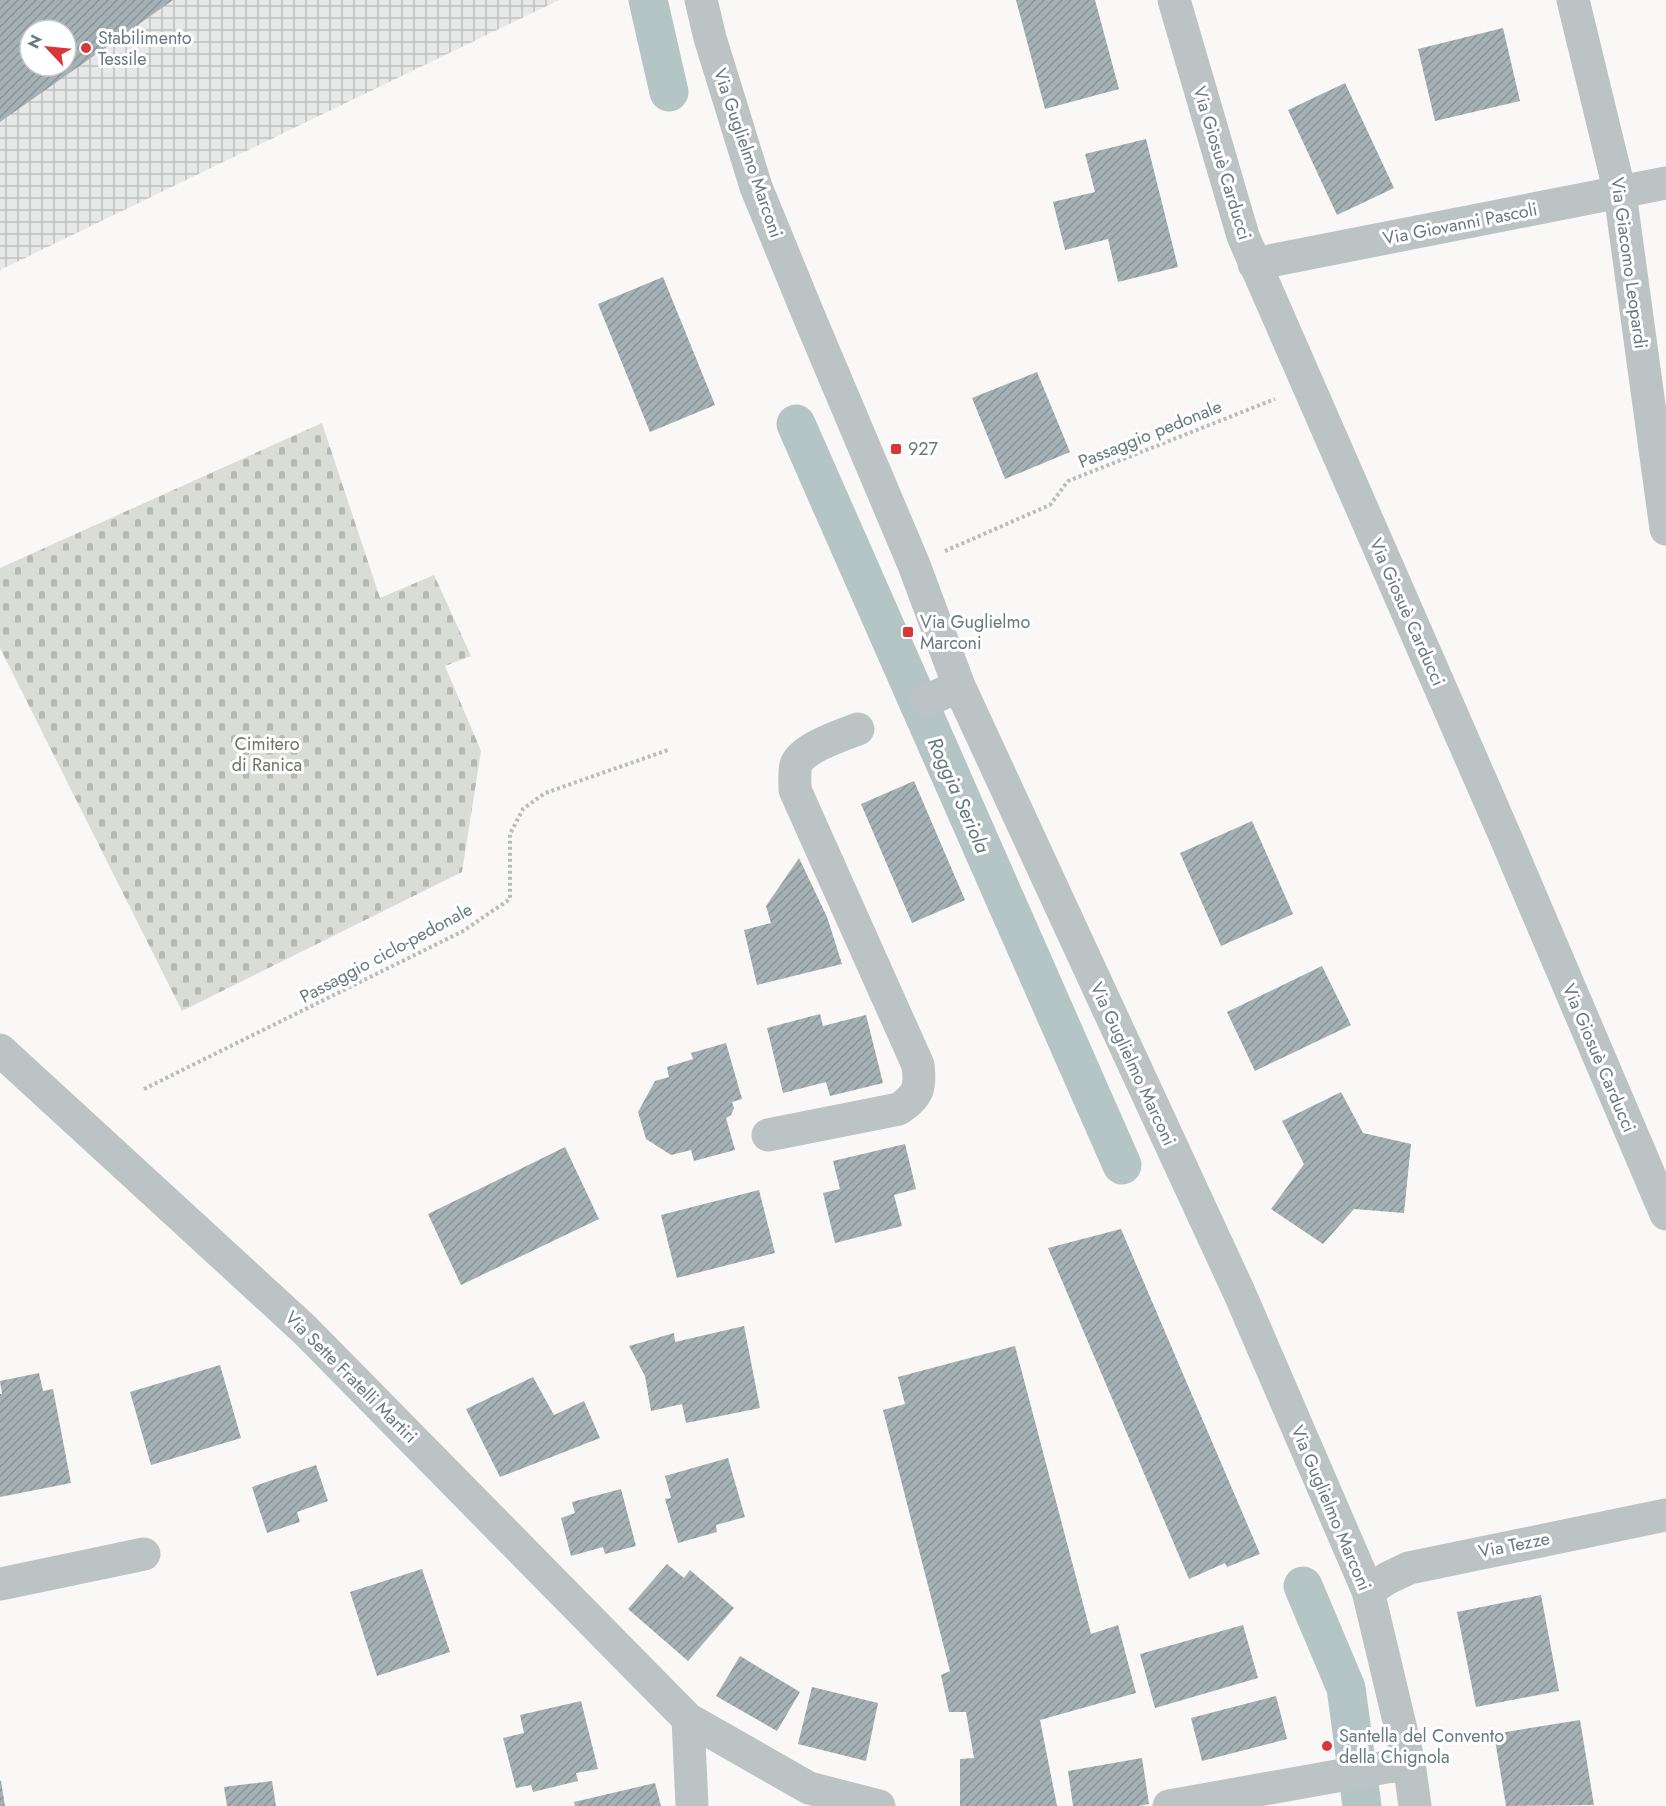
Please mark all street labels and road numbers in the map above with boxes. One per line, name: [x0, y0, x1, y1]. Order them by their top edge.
street label: Via Guglielmo Marconi: [707, 65, 789, 241]
street label: Via Giosuè Carducci: [1186, 83, 1258, 243]
street label: Via Giacomo Leopardi: [1604, 176, 1654, 350]
street label: Via Giovanni Pascoli: [1381, 196, 1539, 252]
street label: Passaggio pedonale: [1074, 393, 1226, 475]
street label: Via Giosuè Carducci: [1363, 534, 1451, 690]
street label: Passaggio ciclo-pedonale: [295, 896, 477, 1010]
street label: Via Guglielmo Marconi: [1084, 978, 1182, 1150]
street label: Via Giosuè Carducci: [1556, 980, 1642, 1136]
street label: Via Sette Fratelli Martiri: [279, 1305, 423, 1449]
street label: Via Guglielmo Marconi: [1284, 1421, 1378, 1595]
street label: Via Tezze: [1476, 1525, 1552, 1565]

